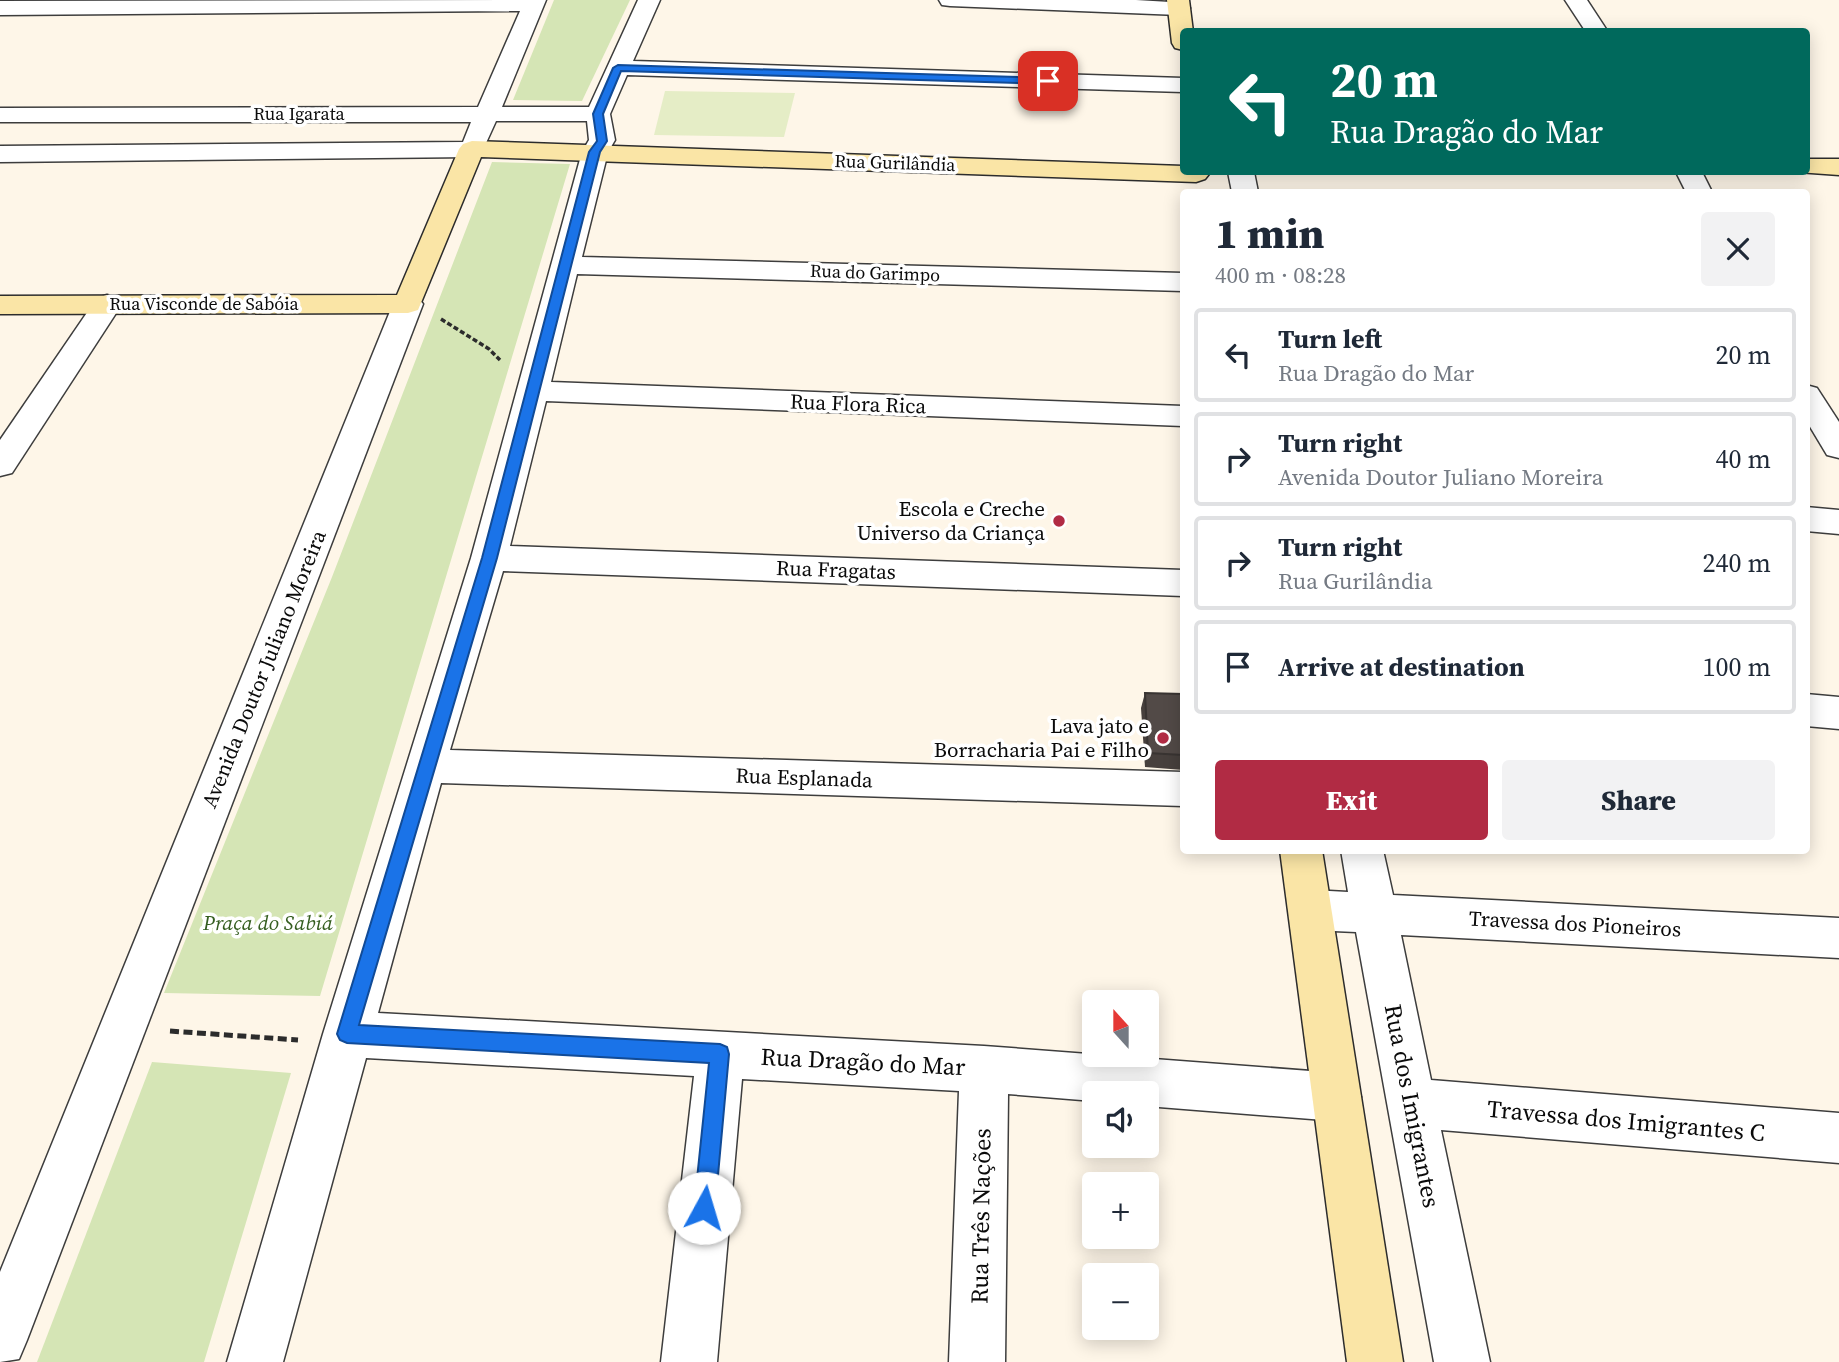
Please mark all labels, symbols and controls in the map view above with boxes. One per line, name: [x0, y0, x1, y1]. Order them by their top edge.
text: 20 m: [1330, 46, 1438, 113]
pin: [1018, 51, 1078, 111]
icon: left: [1215, 56, 1306, 147]
icon: arrive: [1029, 62, 1067, 100]
street label: Rua Igarata: [253, 101, 345, 126]
text: Rua Dragão do Mar: [1330, 110, 1603, 154]
street label: Rua Gurilândia: [834, 148, 957, 177]
text: 1 min: [1215, 204, 1325, 262]
button: close: [1701, 212, 1775, 286]
street label: Rua do Garimpo: [809, 258, 941, 287]
text: 400 m · 08:28: [1215, 259, 1346, 291]
street label: Rua Visconde de Sabóia: [109, 291, 300, 316]
text: Turn left: [1278, 321, 1382, 357]
icon: left: [1219, 336, 1257, 374]
text: 20 m: [1716, 337, 1771, 373]
text: Rua Dragão do Mar: [1278, 357, 1474, 389]
street label: Rua Flora Rica: [789, 387, 927, 420]
text: Turn right: [1278, 425, 1402, 461]
icon: right: [1219, 440, 1257, 478]
text: 40 m: [1716, 441, 1771, 477]
text: Avenida Doutor Juliano Moreira: [1278, 461, 1604, 493]
place label: Escola e Creche Universo da Criança: [857, 494, 1045, 547]
marker: Escola e Creche Universo da Criança: [1051, 513, 1067, 529]
street label: Avenida Doutor Juliano Moreira: [194, 525, 333, 812]
text: Turn right: [1278, 529, 1402, 565]
icon: right: [1219, 544, 1257, 582]
text: 240 m: [1703, 545, 1771, 581]
street label: Rua Fragatas: [776, 553, 896, 586]
text: Rua Gurilândia: [1278, 565, 1433, 597]
icon: arrive: [1219, 648, 1257, 686]
text: Arrive at destination: [1278, 649, 1525, 685]
text: 100 m: [1703, 649, 1771, 685]
place label: Lava jato e Borracharia Pai e Filho: [934, 711, 1149, 764]
marker: Lava jato e Borracharia Pai e Filho: [1155, 730, 1171, 746]
button: Exit: [1215, 760, 1488, 840]
button: Share: [1502, 760, 1775, 840]
street label: Rua Esplanada: [735, 761, 873, 794]
street label: Travessa dos Pioneiros: [1468, 903, 1682, 944]
park label: Praça do Sabiá: [202, 908, 333, 937]
north arrow: [1082, 990, 1158, 1068]
map controls: [1082, 990, 1159, 1340]
street label: Rua dos Imigrantes: [1377, 1001, 1448, 1211]
street label: Rua Dragão do Mar: [760, 1040, 966, 1083]
button: sound: [1082, 1081, 1159, 1158]
street label: Travessa dos Imigrantes C: [1486, 1092, 1766, 1149]
street label: Rua Três Nações: [962, 1128, 999, 1304]
position arrow: [667, 1171, 741, 1245]
button: +: [1082, 1172, 1159, 1249]
button: −: [1082, 1263, 1159, 1340]

